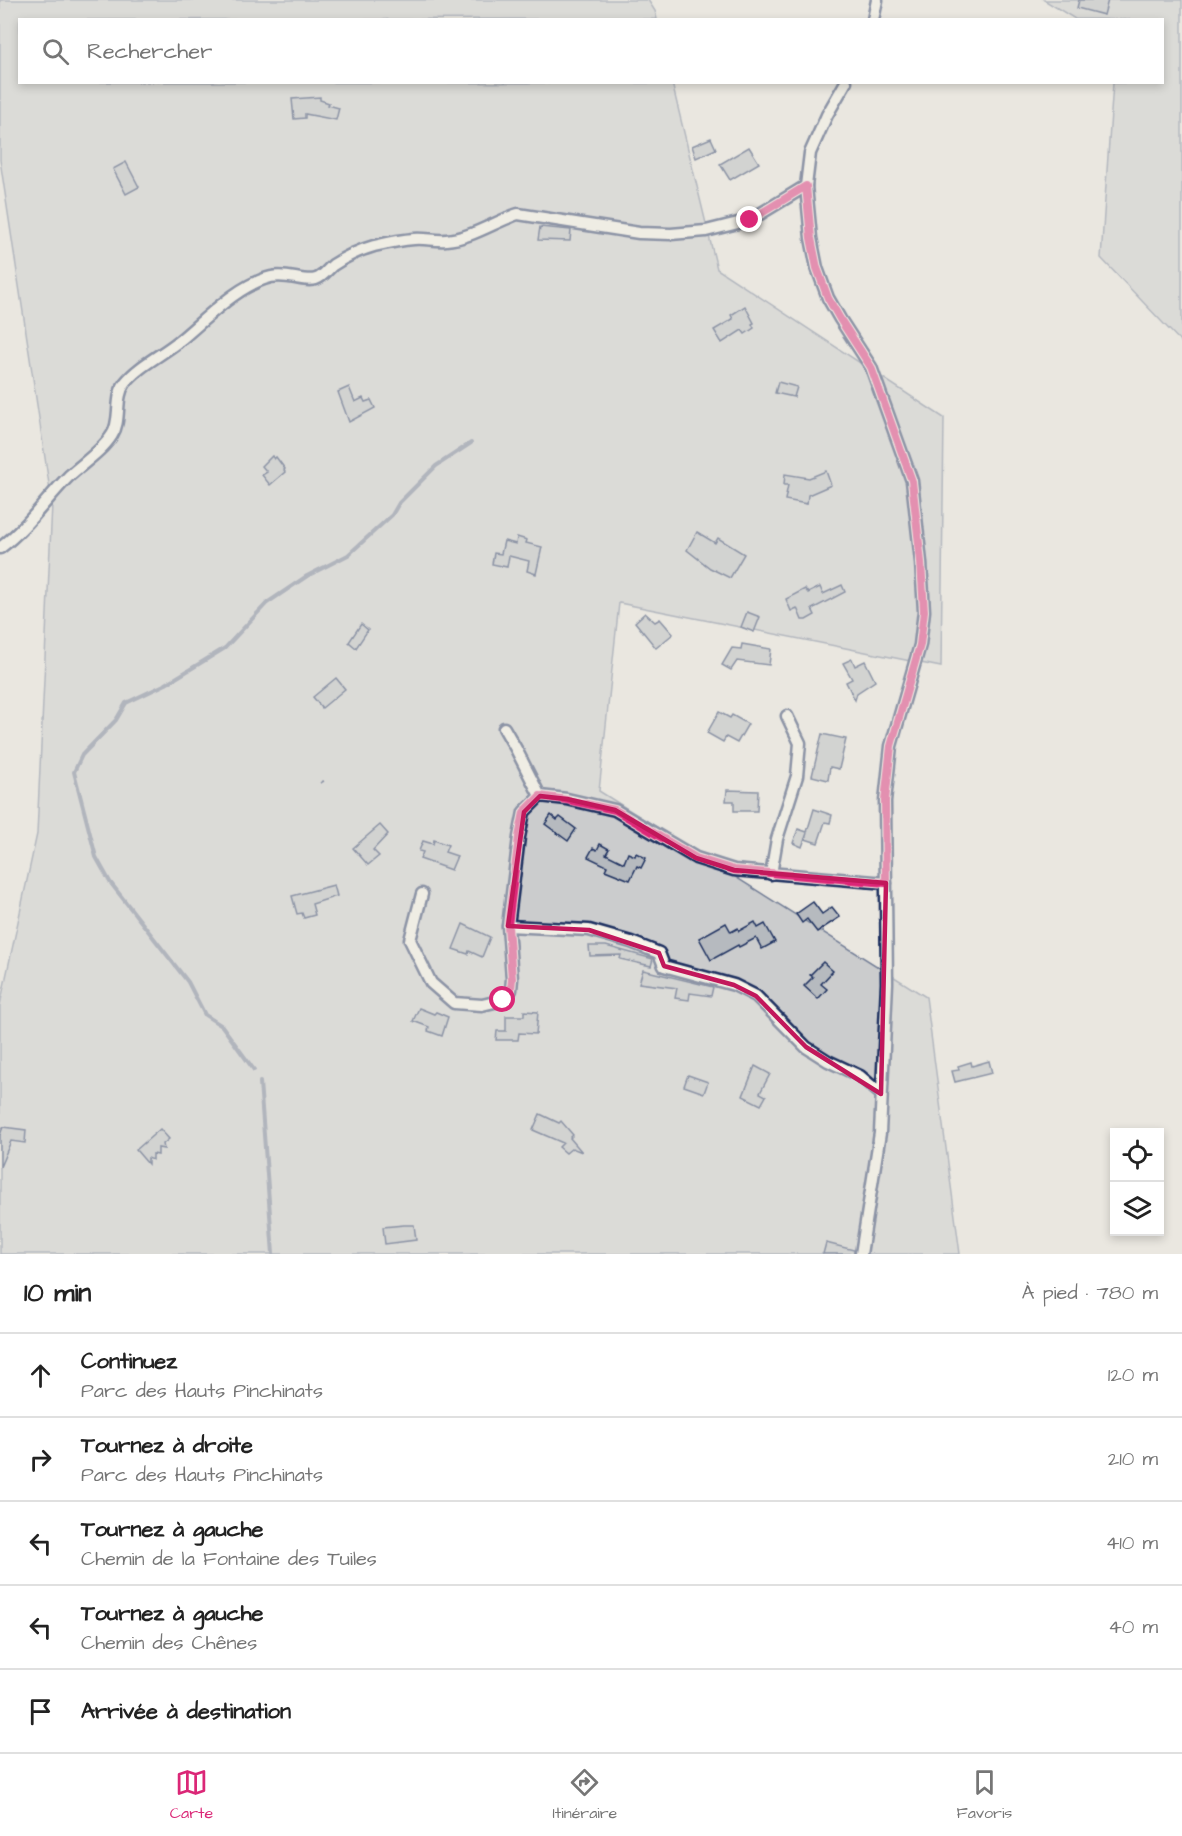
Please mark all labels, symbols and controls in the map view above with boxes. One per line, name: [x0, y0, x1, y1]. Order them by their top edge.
search box: [18, 18, 1164, 84]
icon: search: [39, 35, 72, 68]
text: Rechercher: [87, 36, 212, 67]
route end: [736, 206, 762, 232]
route start: [489, 986, 515, 1012]
map controls: [1110, 1128, 1164, 1236]
button: locate: [1110, 1128, 1164, 1182]
button: layers: [1110, 1182, 1164, 1236]
text: 10 min: [24, 1275, 91, 1311]
text: À pied · 780 m: [1022, 1279, 1158, 1307]
text: Continuez: [81, 1346, 177, 1377]
icon: ahead: [24, 1359, 57, 1392]
text: 120 m: [1108, 1361, 1158, 1389]
text: Parc des Hauts Pinchinats: [81, 1377, 323, 1405]
text: Tournez à droite: [81, 1430, 253, 1461]
icon: right: [24, 1443, 57, 1476]
text: 210 m: [1108, 1445, 1158, 1473]
text: Parc des Hauts Pinchinats: [81, 1461, 323, 1489]
text: Tournez à gauche: [81, 1514, 263, 1545]
icon: left: [24, 1527, 57, 1560]
text: 410 m: [1106, 1529, 1158, 1557]
text: Chemin de la Fontaine des Tuiles: [81, 1545, 377, 1573]
text: Tournez à gauche: [81, 1598, 263, 1629]
icon: left: [24, 1611, 57, 1644]
text: 40 m: [1108, 1613, 1158, 1641]
text: Chemin des Chênes: [81, 1629, 257, 1657]
icon: arrive: [24, 1695, 57, 1728]
text: Arrivée à destination: [81, 1696, 291, 1727]
tab: Carte: [170, 1766, 213, 1824]
tab: Itinéraire: [552, 1766, 617, 1824]
tab: Favoris: [957, 1766, 1012, 1824]

